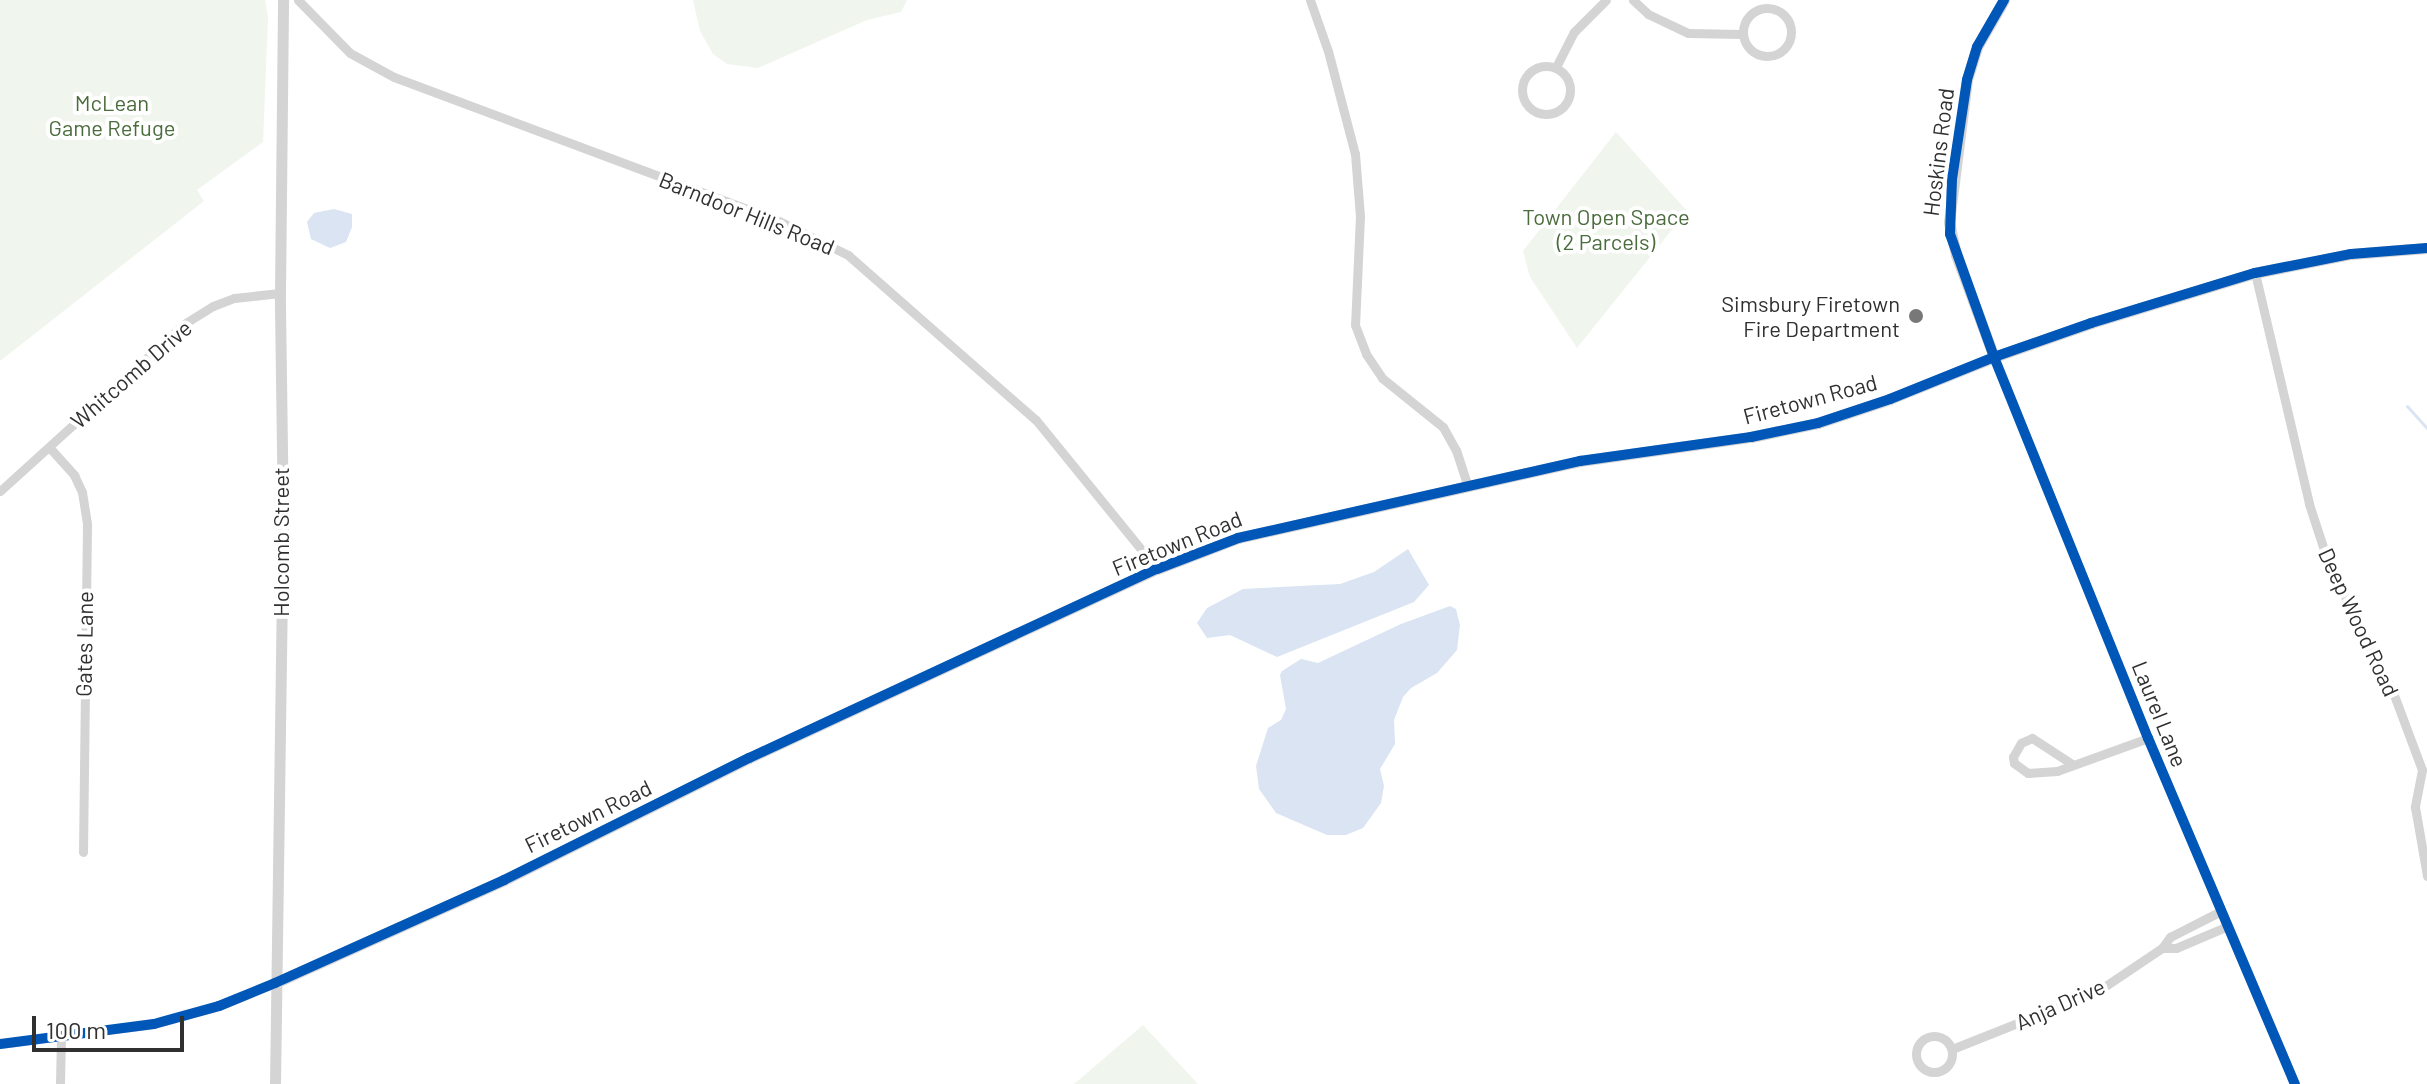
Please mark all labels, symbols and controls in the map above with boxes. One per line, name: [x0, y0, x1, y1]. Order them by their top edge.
street label: Hoskins Road: [1917, 86, 1959, 218]
park label: McLean Game Refuge: [49, 89, 175, 140]
street label: Barndoor Hills Road: [655, 166, 839, 260]
park label: Town Open Space (2 Parcels): [1522, 203, 1690, 254]
place label: Simsbury Firetown Fire Department: [1721, 290, 1900, 342]
marker: Simsbury Firetown Fire Department: [1907, 307, 1925, 325]
street label: Whitcomb Drive: [65, 314, 197, 434]
street label: Firetown Road: [1740, 368, 1880, 430]
street label: Holcomb Street: [268, 467, 294, 617]
street label: Firetown Road: [1108, 505, 1246, 581]
street label: Deep Wood Road: [2313, 544, 2405, 700]
street label: Gates Lane: [70, 591, 98, 697]
street label: Laurel Lane: [2127, 657, 2193, 771]
street label: Firetown Road: [520, 774, 656, 858]
street label: Anja Drive: [2011, 973, 2109, 1035]
scale bar: [36, 1000, 188, 1050]
text: 100 m: [46, 1015, 106, 1044]

